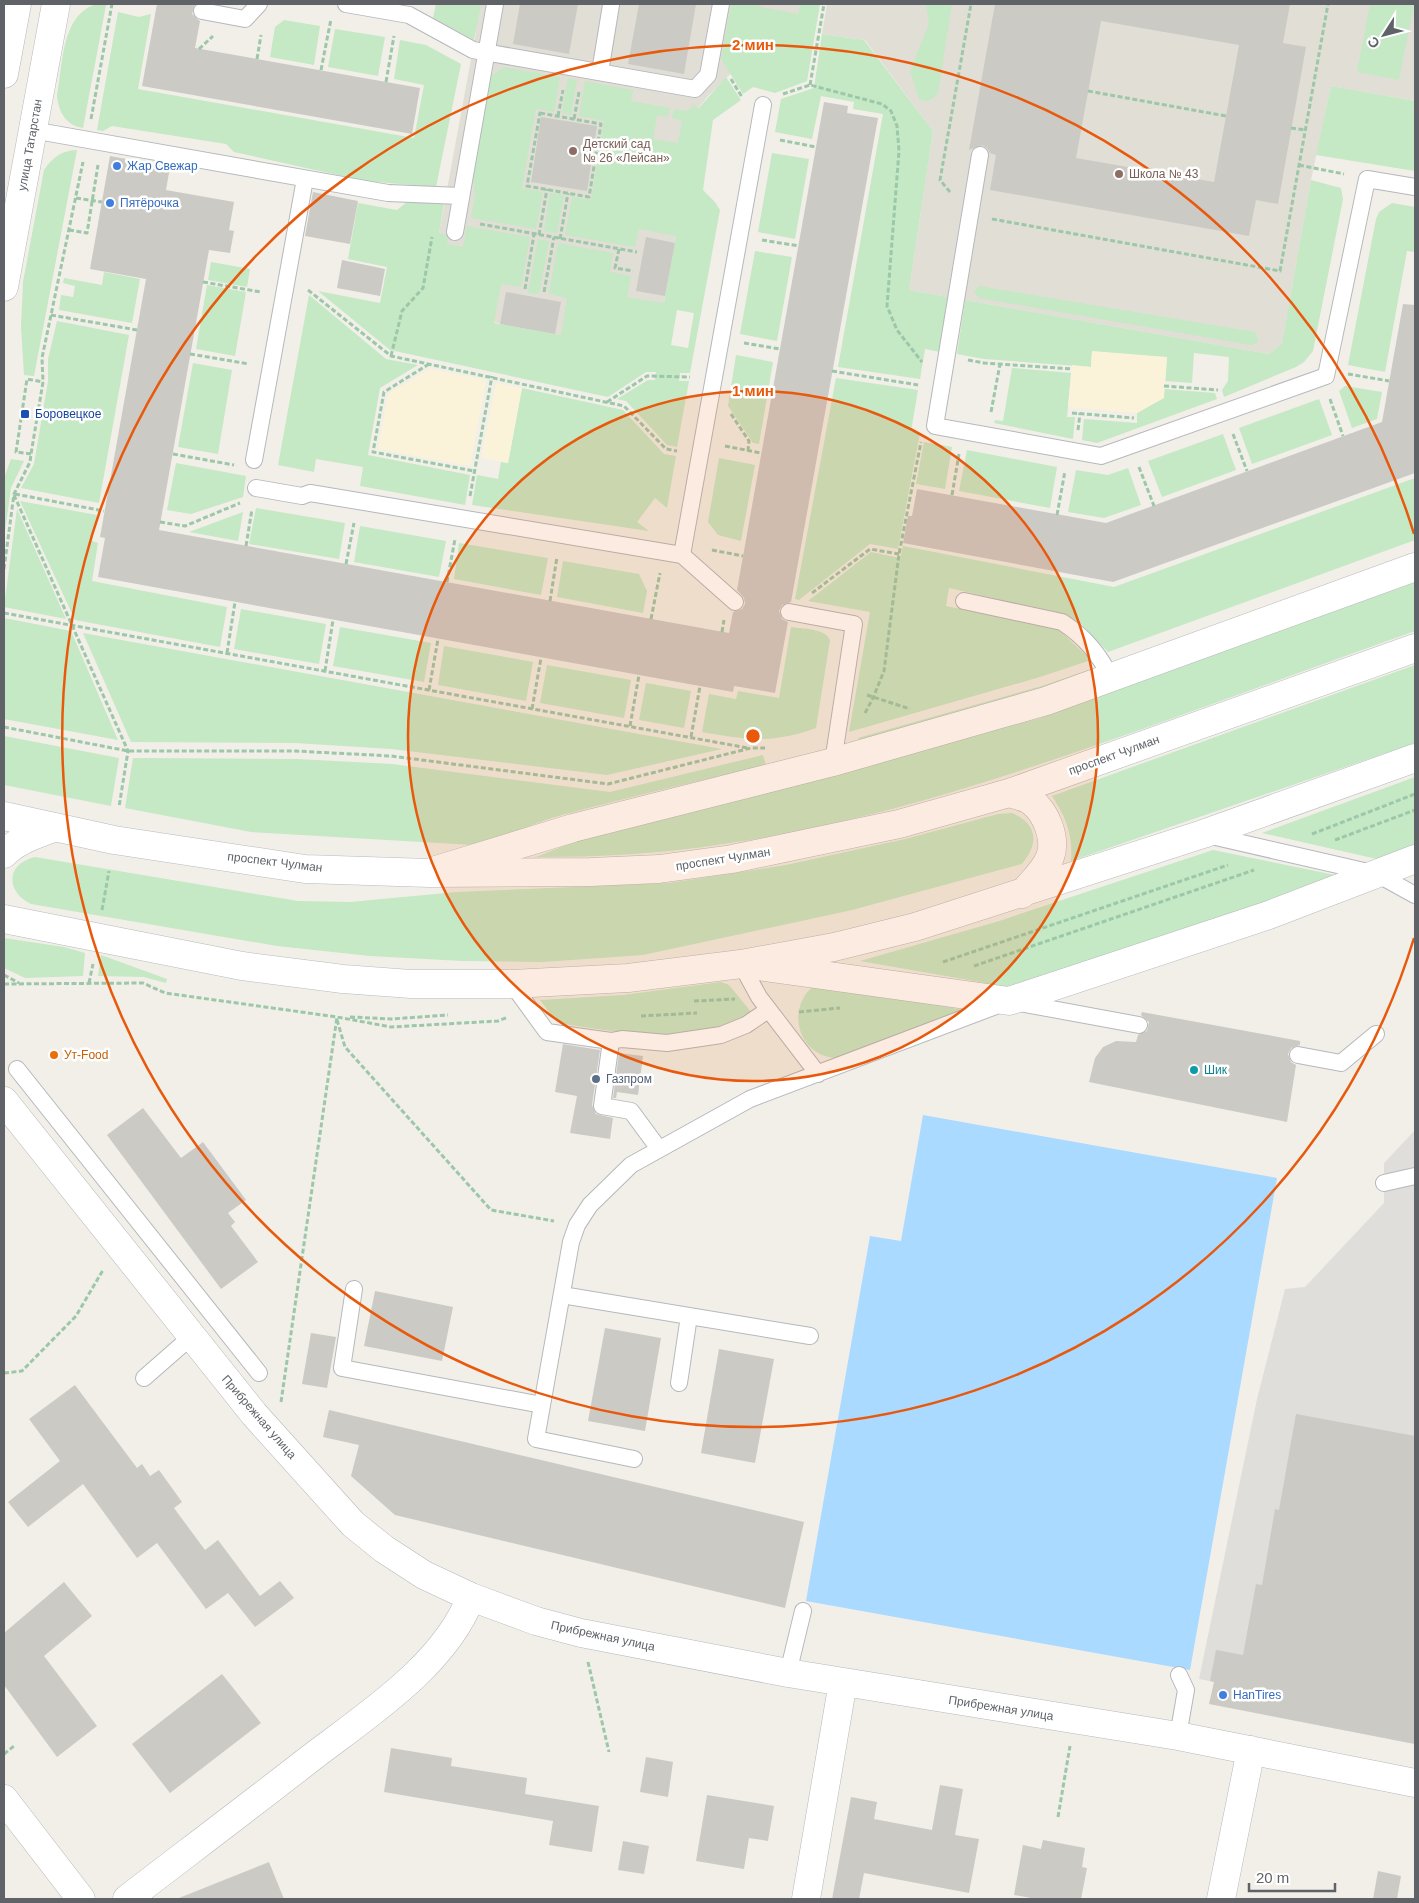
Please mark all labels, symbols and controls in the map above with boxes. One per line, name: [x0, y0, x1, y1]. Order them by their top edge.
north arrow: [1359, 10, 1409, 60]
text: С: [1364, 34, 1383, 51]
text: 2 мин: [732, 36, 774, 53]
street label: улица Татарстан: [15, 98, 45, 192]
place label: Детский сад № 26 «Лейсан»: [583, 137, 670, 165]
marker: Детский сад № 26 «Лейсан»: [567, 145, 579, 157]
place label: Жар Свежар: [127, 159, 198, 173]
marker: Жар Свежар: [111, 160, 123, 172]
place label: Школа № 43: [1129, 167, 1199, 181]
marker: Школа № 43: [1113, 168, 1125, 180]
place label: Пятёрочка: [120, 196, 179, 210]
marker: Пятёрочка: [104, 197, 116, 209]
text: 1 мин: [732, 382, 774, 399]
place label: Боровецкое: [35, 407, 102, 421]
marker: Боровецкое: [19, 408, 31, 420]
centre of rings: [744, 727, 762, 745]
street label: проспект Чулман: [1067, 732, 1161, 778]
street label: проспект Чулман: [675, 845, 771, 873]
street label: проспект Чулман: [227, 849, 323, 875]
place label: Ут-Food: [64, 1048, 108, 1062]
marker: Ут-Food: [48, 1049, 60, 1061]
place label: Шик: [1204, 1063, 1228, 1077]
marker: Шик: [1188, 1064, 1200, 1076]
place label: Газпром: [606, 1072, 652, 1086]
marker: Газпром: [590, 1073, 602, 1085]
street label: Прибрежная улица: [219, 1372, 299, 1462]
street label: Прибрежная улица: [550, 1618, 657, 1654]
place label: HanTires: [1233, 1688, 1281, 1702]
marker: HanTires: [1217, 1689, 1229, 1701]
street label: Прибрежная улица: [947, 1693, 1055, 1723]
scale bar: [1249, 1860, 1335, 1892]
text: 20 m: [1256, 1869, 1289, 1886]

